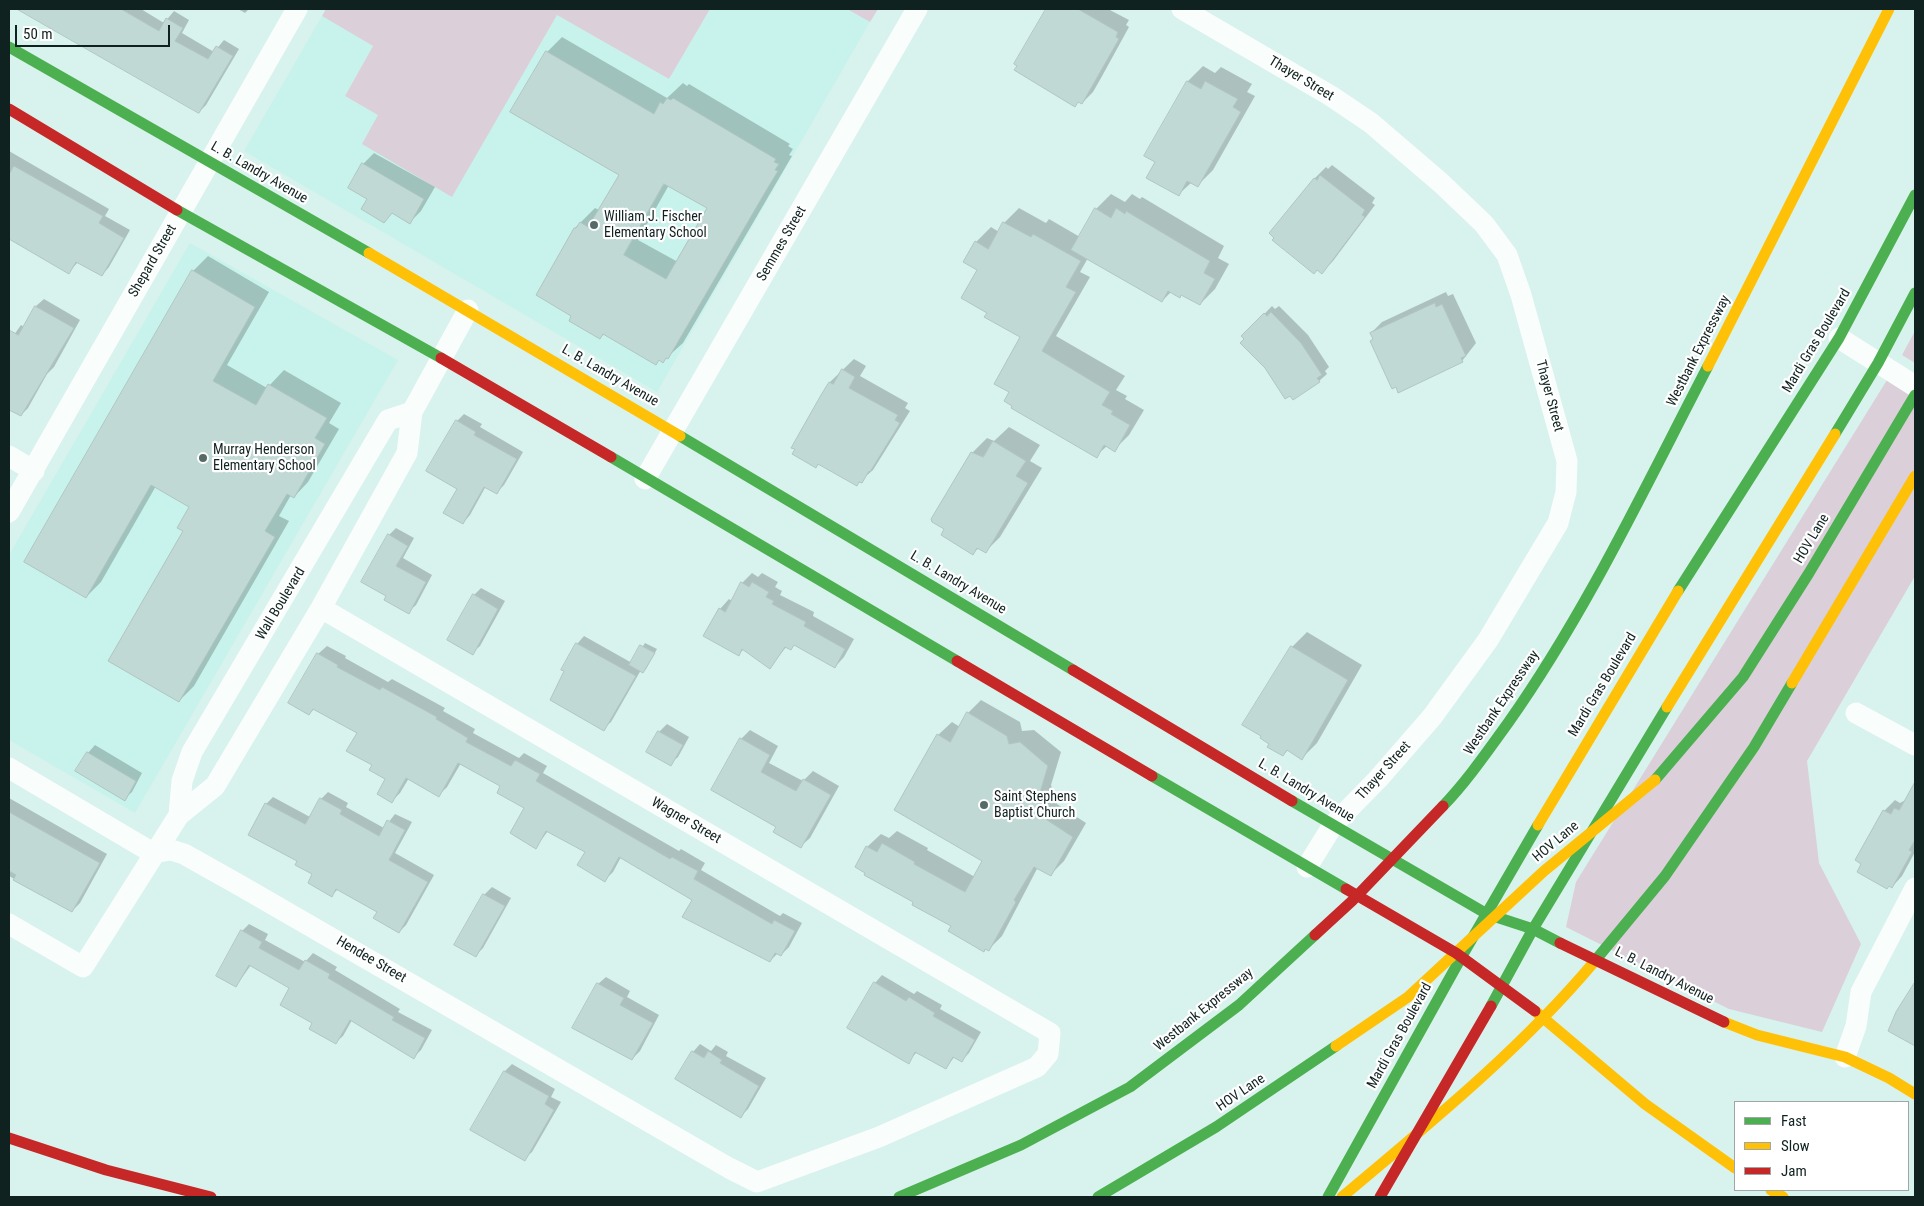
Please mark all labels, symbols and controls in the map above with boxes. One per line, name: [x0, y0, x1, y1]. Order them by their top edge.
scale bar: [18, 15, 172, 47]
text: 50 m: [23, 25, 53, 43]
street label: Thayer Street: [1265, 53, 1337, 105]
street label: L. B. Landry Avenue: [208, 138, 310, 208]
street label: Semmes Street: [754, 203, 810, 285]
place label: William J. Fischer Elementary School: [604, 209, 707, 242]
marker: William J. Fischer Elementary School: [588, 219, 600, 231]
street label: Shepard Street: [125, 222, 181, 300]
street label: Mardi Gras Boulevard: [1779, 286, 1855, 396]
street label: Westbank Expressway: [1664, 293, 1734, 409]
street label: L. B. Landry Avenue: [559, 341, 661, 411]
street label: Thayer Street: [1531, 358, 1567, 434]
place label: Murray Henderson Elementary School: [213, 442, 316, 474]
marker: Murray Henderson Elementary School: [197, 452, 209, 464]
street label: HOV Lane: [1791, 511, 1833, 567]
street label: L. B. Landry Avenue: [907, 548, 1009, 618]
street label: Wall Boulevard: [253, 565, 309, 643]
street label: Mardi Gras Boulevard: [1565, 630, 1641, 740]
street label: Westbank Expressway: [1461, 648, 1543, 758]
street label: Thayer Street: [1353, 738, 1415, 804]
street label: L. B. Landry Avenue: [1255, 756, 1357, 826]
place label: Saint Stephens Baptist Church: [994, 789, 1077, 822]
street label: Wagner Street: [648, 794, 724, 848]
marker: Saint Stephens Baptist Church: [978, 799, 990, 811]
street label: HOV Lane: [1530, 818, 1582, 866]
street label: Hendee Street: [333, 933, 409, 987]
street label: L. B. Landry Avenue: [1612, 944, 1716, 1008]
street label: Westbank Expressway: [1151, 965, 1257, 1055]
street label: Mardi Gras Boulevard: [1364, 980, 1436, 1092]
street label: HOV Lane: [1214, 1071, 1268, 1115]
legend: [1734, 1101, 1909, 1191]
text: Fast: [1781, 1112, 1806, 1130]
text: Slow: [1781, 1137, 1810, 1155]
text: Jam: [1781, 1162, 1807, 1180]

